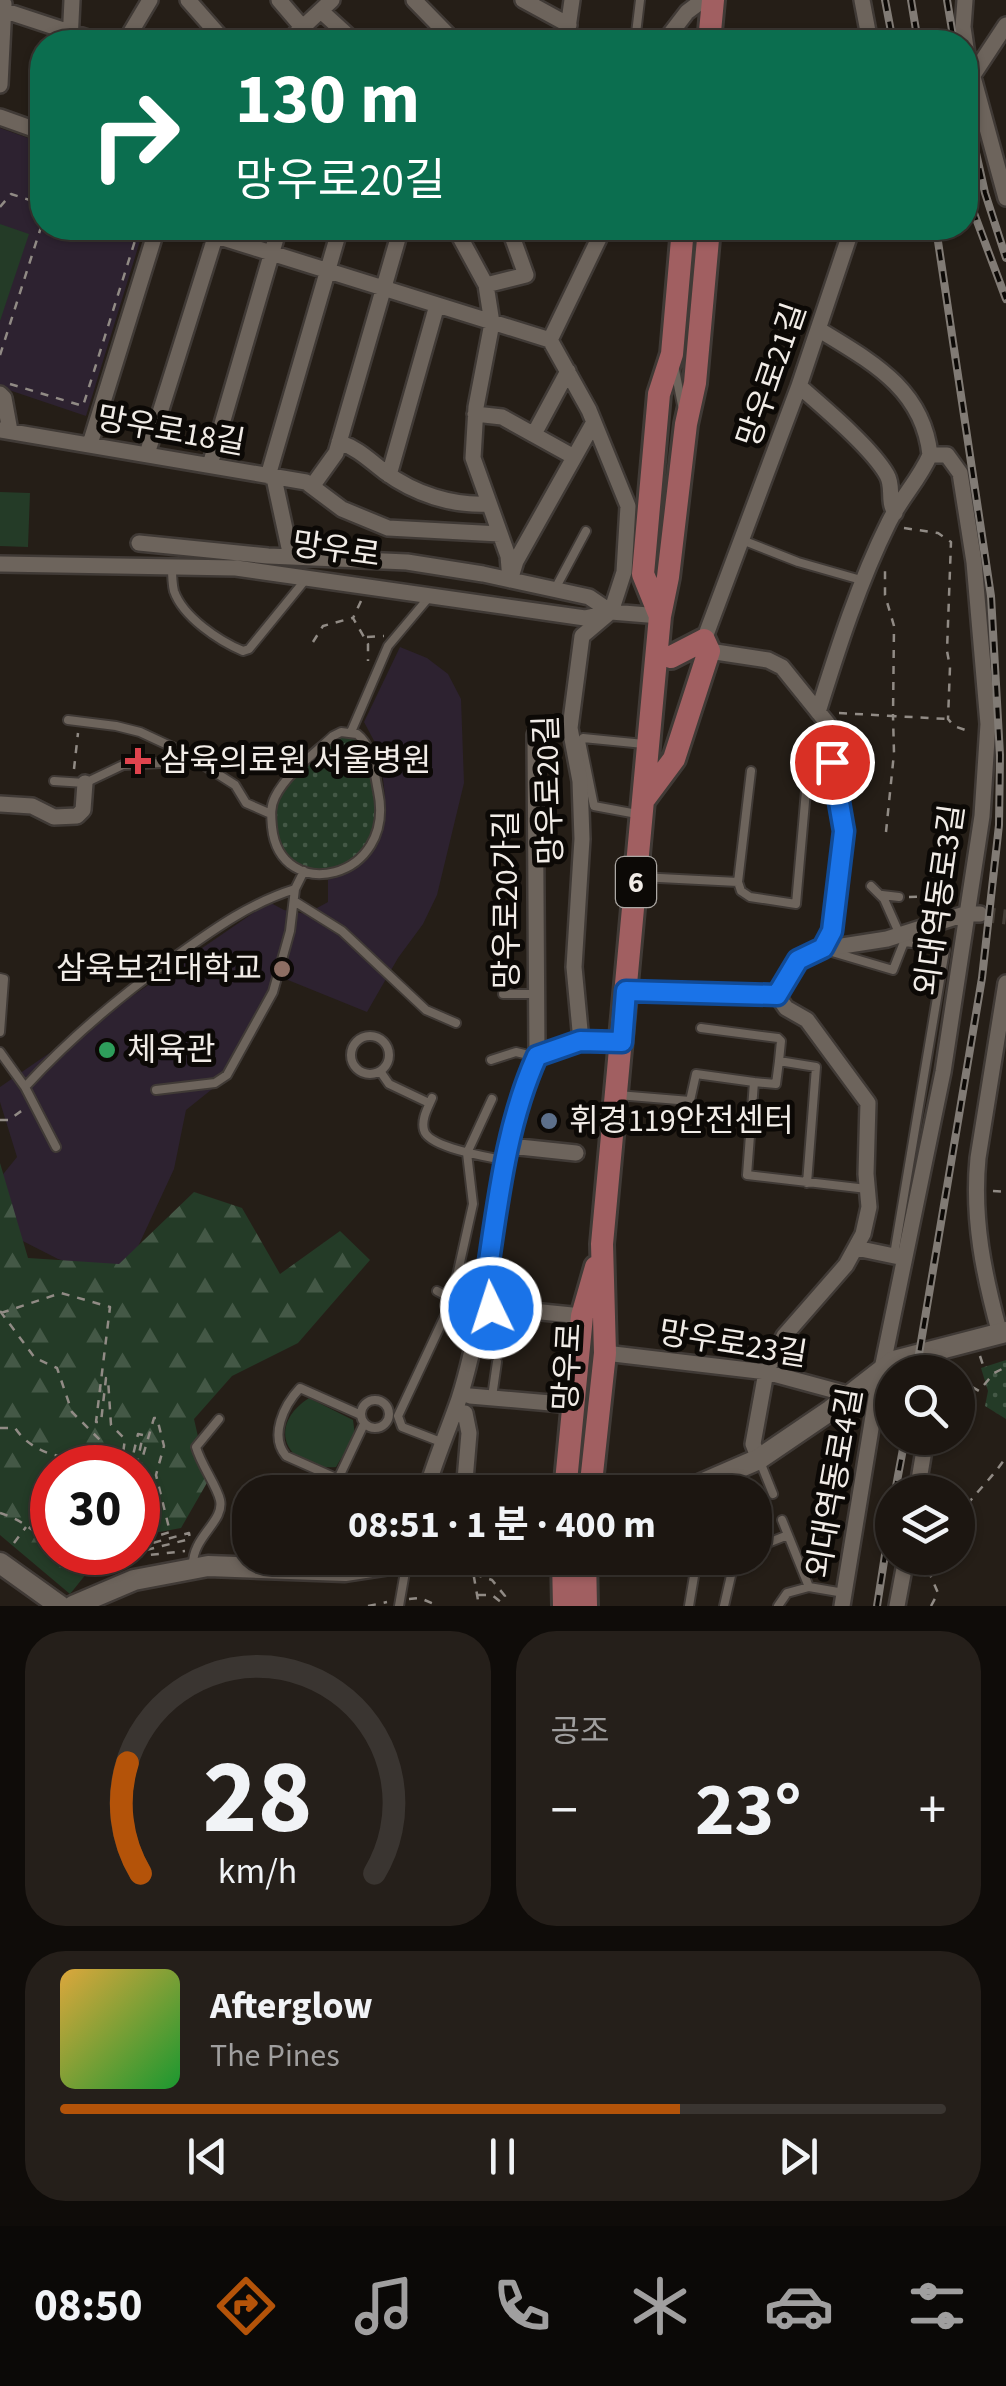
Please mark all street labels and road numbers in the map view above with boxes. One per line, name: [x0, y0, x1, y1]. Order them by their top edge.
street label: 망우로21길: [726, 297, 818, 453]
street label: 망우로18길: [93, 395, 249, 467]
street label: 망우로: [289, 521, 383, 579]
street label: 망우로20길: [523, 714, 575, 866]
street label: 외대역동로3길: [904, 801, 976, 999]
street label: 망우로20가길: [484, 810, 530, 990]
road number: 6: [616, 857, 656, 907]
street label: 망우로23길: [656, 1310, 810, 1378]
street label: 망우로: [543, 1322, 593, 1412]
street label: 외대역동로4길: [796, 1384, 874, 1582]

